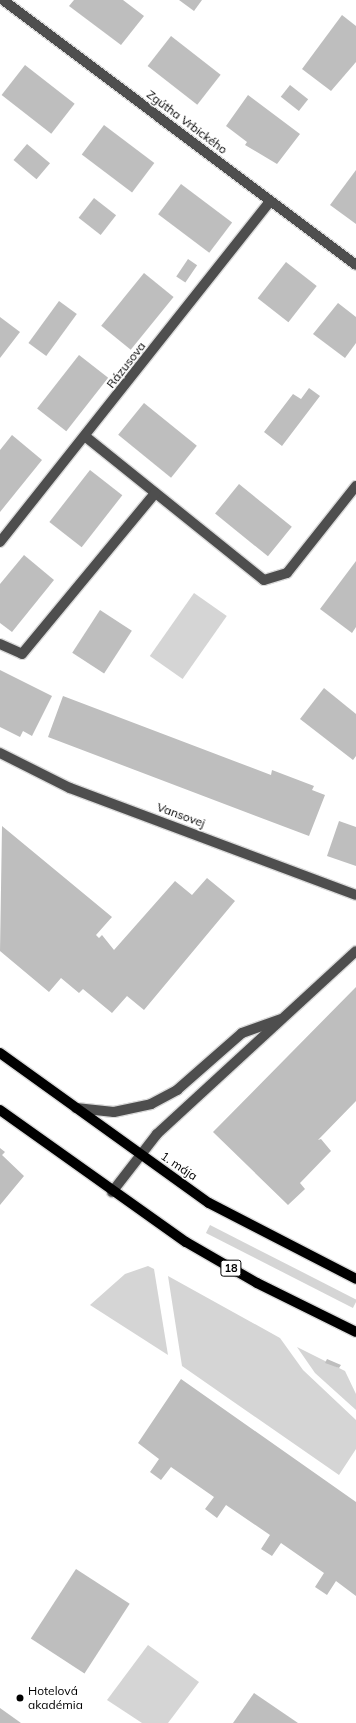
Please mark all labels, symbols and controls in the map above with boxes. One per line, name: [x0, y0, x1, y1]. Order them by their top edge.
street label: Zgútha Vrbického: [144, 87, 230, 157]
street label: Rázusova: [103, 339, 149, 391]
street label: Vansovej: [155, 800, 207, 830]
street label: 1. mája: [158, 1149, 200, 1183]
road number: 18: [220, 1259, 242, 1277]
place label: Hotelová akadémia: [28, 1684, 83, 1712]
marker: Hotelová akadémia: [15, 1693, 25, 1703]

